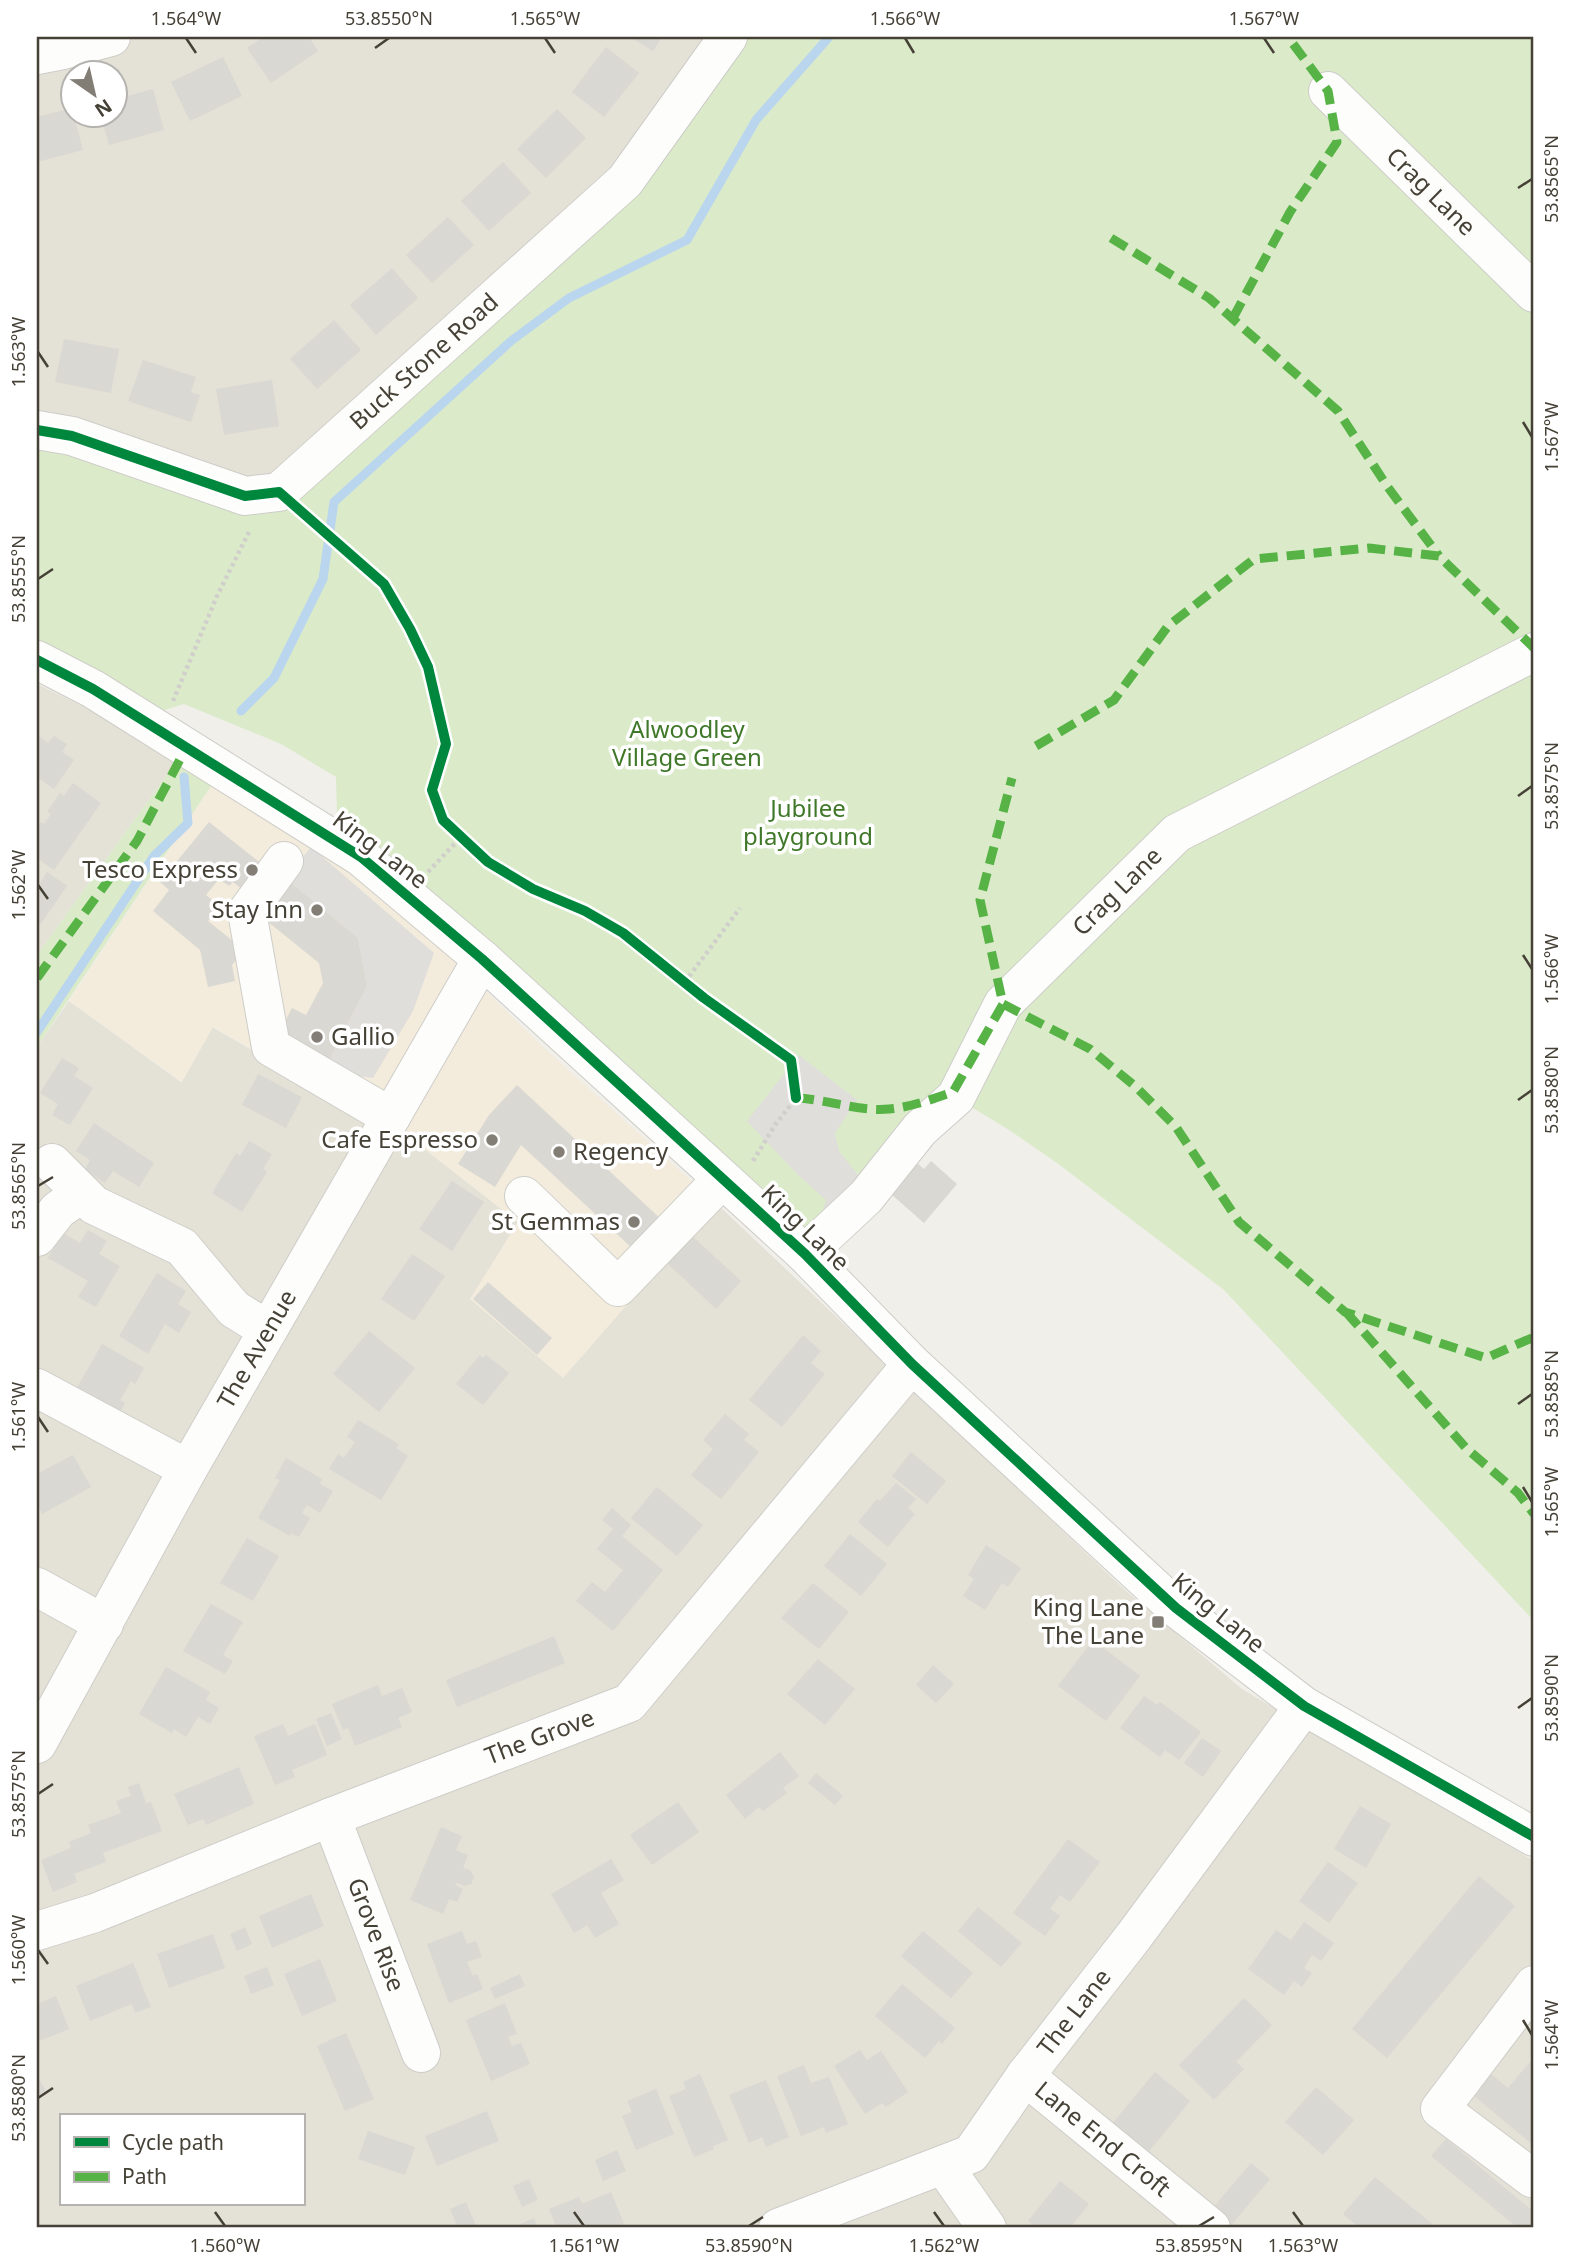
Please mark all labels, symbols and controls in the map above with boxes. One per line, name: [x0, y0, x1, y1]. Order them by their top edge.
text: 1.564°W: [151, 6, 221, 30]
text: 53.8550°N: [345, 6, 433, 30]
text: 1.565°W: [510, 6, 580, 30]
text: 1.566°W: [870, 6, 940, 30]
text: 1.567°W: [1229, 6, 1299, 30]
north arrow: [60, 60, 130, 130]
text: N: [90, 93, 117, 123]
text: 53.8565°N: [1539, 135, 1563, 223]
street label: Crag Lane: [1380, 139, 1484, 242]
street label: Buck Stone Road: [342, 285, 505, 436]
text: 1.563°W: [6, 317, 30, 387]
text: 1.567°W: [1539, 402, 1563, 472]
text: 53.8555°N: [6, 535, 30, 623]
park label: Alwoodley Village Green: [612, 712, 762, 773]
text: 53.8575°N: [1539, 742, 1563, 830]
park label: Jubilee playground: [743, 791, 873, 852]
street label: King Lane: [327, 802, 435, 895]
street label: Crag Lane: [1064, 839, 1168, 942]
text: 1.562°W: [6, 850, 30, 920]
place label: Tesco Express: [82, 852, 238, 885]
marker: Tesco Express: [244, 862, 260, 878]
place label: Stay Inn: [211, 892, 303, 925]
marker: Stay Inn: [309, 902, 325, 918]
text: 1.566°W: [1539, 934, 1563, 1004]
place label: Gallio: [331, 1019, 395, 1052]
marker: Gallio: [309, 1029, 325, 1045]
text: 53.8580°N: [1539, 1046, 1563, 1134]
place label: Cafe Espresso: [321, 1122, 478, 1155]
marker: Cafe Espresso: [484, 1132, 500, 1148]
place label: Regency: [573, 1134, 669, 1167]
text: 53.8565°N: [6, 1142, 30, 1230]
marker: Regency: [551, 1144, 567, 1160]
street label: King Lane: [755, 1176, 858, 1277]
place label: St Gemmas: [491, 1204, 620, 1237]
marker: St Gemmas: [626, 1214, 642, 1230]
street label: The Avenue: [208, 1283, 303, 1414]
text: 53.8585°N: [1539, 1350, 1563, 1438]
text: 1.561°W: [6, 1382, 30, 1452]
text: 1.565°W: [1539, 1467, 1563, 1537]
street label: King Lane: [1165, 1564, 1273, 1660]
place label: King Lane The Lane: [1033, 1590, 1144, 1651]
marker: King Lane The Lane: [1150, 1614, 1166, 1630]
text: 53.8590°N: [1539, 1654, 1563, 1742]
street label: The Grove: [480, 1700, 599, 1772]
text: 53.8575°N: [6, 1750, 30, 1838]
street label: Grove Rise: [341, 1873, 414, 1996]
text: 1.560°W: [6, 1915, 30, 1985]
street label: The Lane: [1029, 1961, 1118, 2062]
text: 1.564°W: [1539, 2000, 1563, 2070]
text: 53.8580°N: [6, 2054, 30, 2142]
street label: Lane End Croft: [1029, 2073, 1178, 2204]
legend: [60, 2114, 304, 2206]
text: Cycle path: [122, 2128, 224, 2156]
text: Path: [122, 2162, 167, 2190]
text: 1.560°W: [190, 2233, 260, 2257]
text: 1.561°W: [549, 2233, 619, 2257]
text: 53.8590°N: [705, 2233, 793, 2257]
text: 1.562°W: [909, 2233, 979, 2257]
text: 53.8595°N: [1155, 2233, 1243, 2257]
text: 1.563°W: [1268, 2233, 1338, 2257]

